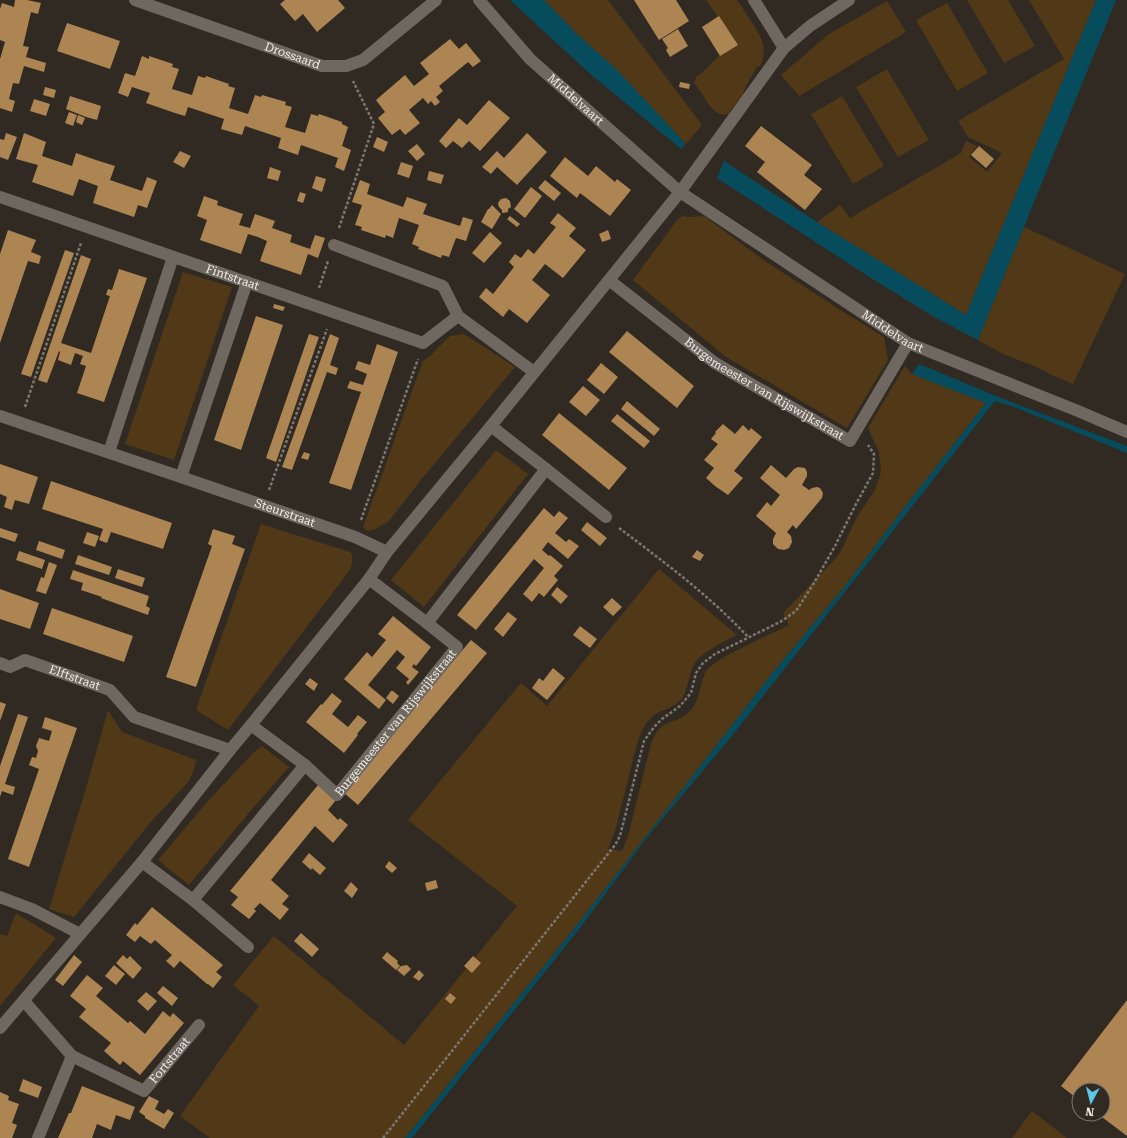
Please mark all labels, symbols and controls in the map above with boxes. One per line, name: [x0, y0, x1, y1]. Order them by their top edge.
street label: Drossaard: [263, 39, 323, 72]
street label: Middelvaart: [545, 71, 607, 128]
street label: Fintstraat: [204, 262, 262, 293]
street label: Middelvaart: [859, 307, 926, 356]
street label: Burgemeester van Rijswijkstraat: [682, 335, 847, 443]
street label: Steurstraat: [253, 496, 318, 530]
street label: Burgemeester van Rijswijkstraat: [332, 646, 460, 799]
street label: Elftstraat: [47, 662, 103, 693]
street label: Fortstraat: [146, 1034, 193, 1086]
north arrow: [1071, 1082, 1111, 1122]
text: N: [1084, 1104, 1095, 1118]

